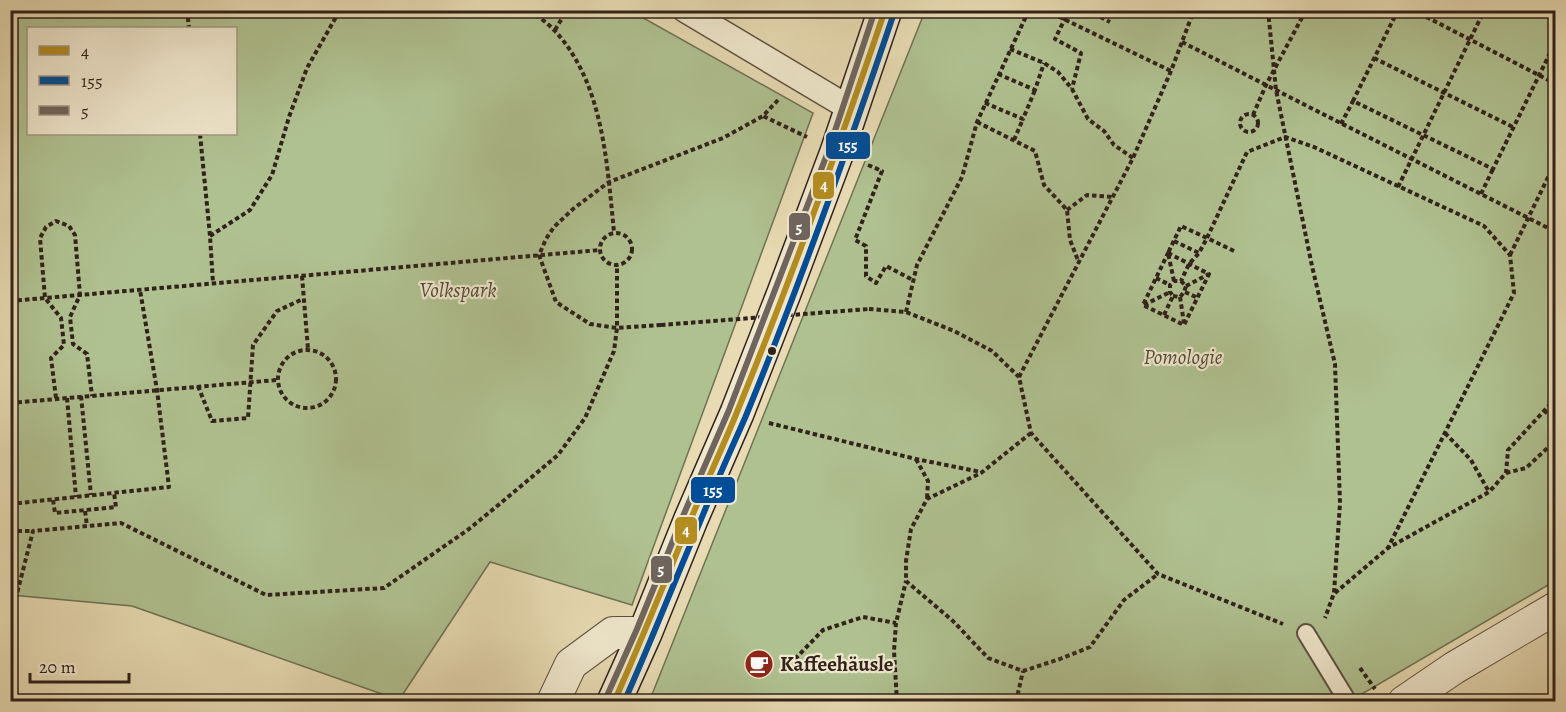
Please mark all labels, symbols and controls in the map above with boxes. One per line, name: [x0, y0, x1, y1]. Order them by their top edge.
legend: [27, 27, 237, 135]
text: 4: [81, 39, 89, 63]
text: 155: [81, 69, 103, 93]
text: 5: [81, 99, 89, 123]
line badge: 155: [825, 131, 871, 160]
text: 155: [838, 135, 858, 157]
line badge: 4: [812, 171, 835, 200]
text: 4: [820, 175, 828, 197]
line badge: 5: [788, 212, 811, 241]
text: 5: [796, 217, 803, 239]
park label: Volkspark: [420, 276, 497, 304]
park label: Pomologie: [1144, 343, 1223, 371]
unlabelled marker: [766, 345, 778, 357]
line badge: 155: [690, 476, 736, 504]
text: 155: [703, 480, 723, 502]
line badge: 4: [674, 516, 698, 545]
text: 4: [682, 520, 690, 542]
line badge: 5: [650, 555, 673, 584]
text: 5: [658, 559, 665, 581]
scale bar: [30, 646, 129, 684]
cafe icon: Kaffeehäusle: [743, 648, 775, 680]
place label: Kaffeehäusle: [780, 650, 894, 678]
text: 20 m: [39, 655, 76, 679]

